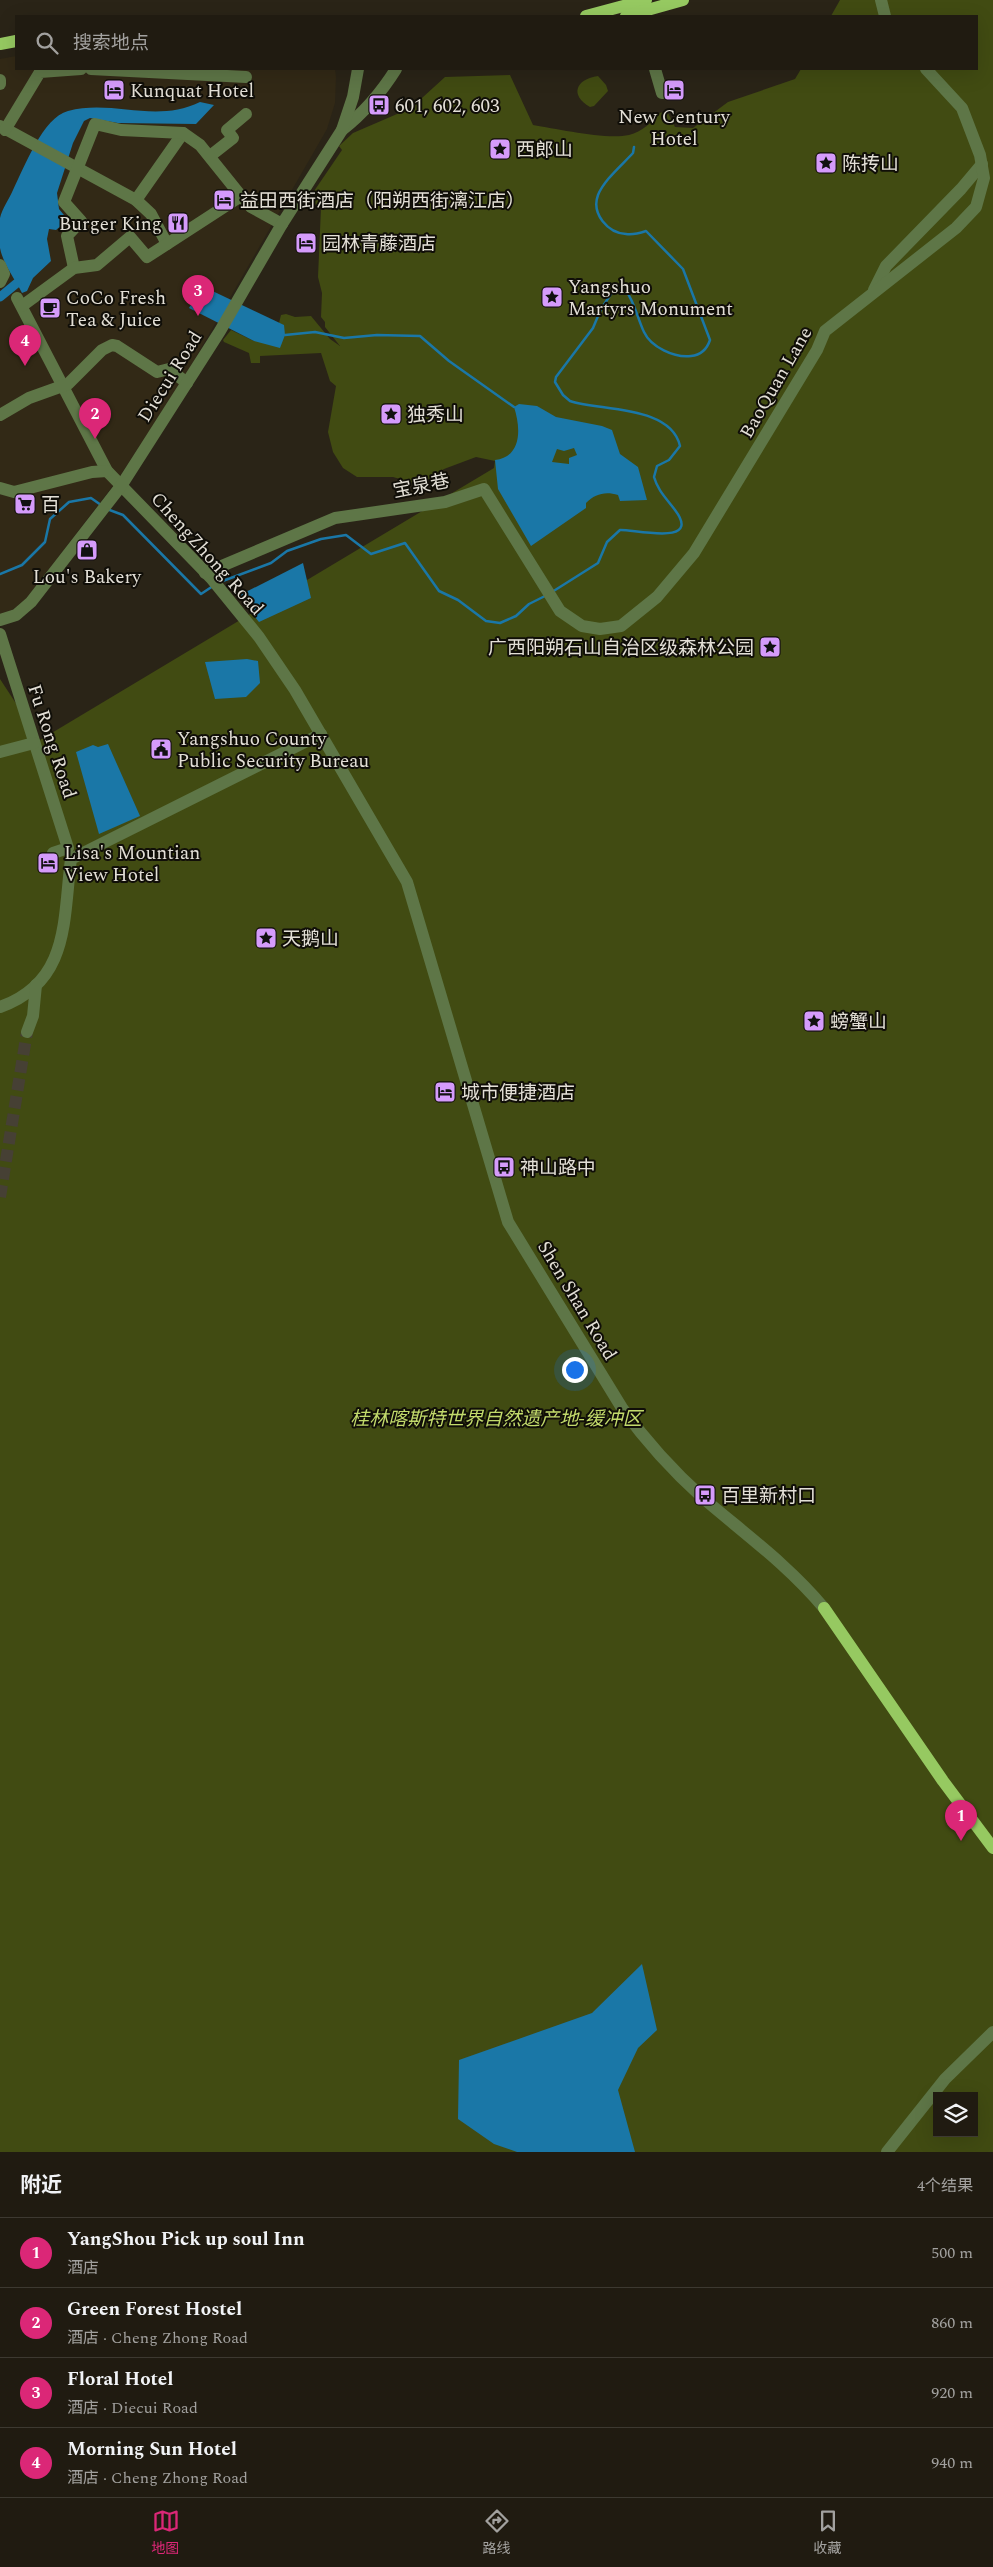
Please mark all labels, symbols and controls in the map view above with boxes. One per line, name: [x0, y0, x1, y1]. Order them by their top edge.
search box: [15, 15, 978, 70]
icon: search: [33, 29, 61, 57]
text: 搜索地点: [73, 29, 149, 58]
place label: Kunquat Hotel: [130, 77, 254, 106]
hotel icon: Kunquat Hotel: [102, 78, 126, 102]
hotel icon: New Century Hotel: [662, 78, 686, 102]
place label: 601, 602, 603: [395, 92, 500, 121]
bus stop icon: 601, 602, 603: [367, 93, 391, 117]
place label: New Century Hotel: [618, 103, 731, 154]
place label: 西郎山: [516, 136, 573, 165]
place icon: 西郎山: [488, 137, 512, 161]
place label: 陈抟山: [842, 150, 899, 179]
place icon: 陈抟山: [814, 151, 838, 175]
place label: 益田西街酒店（阳朔西街漓江店）: [240, 187, 525, 216]
hotel icon: 益田西街酒店（阳朔西街漓江店）: [212, 188, 236, 212]
place label: Burger King: [59, 210, 162, 239]
restaurant icon: Burger King: [166, 211, 190, 235]
place label: 园林青藤酒店: [322, 230, 436, 259]
hotel icon: 园林青藤酒店: [294, 231, 318, 255]
place label: Yangshuo Martyrs Monument: [568, 273, 733, 324]
pin: 3: [182, 275, 214, 316]
place label: CoCo Fresh Tea & Juice: [66, 284, 166, 335]
place icon: Yangshuo Martyrs Monument: [540, 285, 564, 309]
cafe icon: CoCo Fresh Tea & Juice: [38, 296, 62, 320]
street label: BaoQuan Lane: [733, 322, 820, 444]
pin: 4: [9, 325, 41, 366]
street label: Diecui Road: [131, 325, 210, 428]
pin: 2: [79, 398, 111, 439]
place label: 独秀山: [407, 401, 464, 430]
place icon: 独秀山: [379, 402, 403, 426]
street label: 宝泉巷: [391, 467, 452, 506]
street label: ChengZhong Road: [143, 486, 270, 622]
place label: 百: [41, 491, 60, 520]
supermarket icon: 百: [13, 492, 37, 516]
shop icon: Lou's Bakery: [75, 538, 99, 562]
place label: Lou's Bakery: [33, 563, 142, 592]
place label: 广西阳朔石山自治区级森林公园: [488, 634, 754, 663]
place icon: 广西阳朔石山自治区级森林公园: [758, 635, 782, 659]
street label: Fu Rong Road: [19, 681, 84, 802]
place label: Yangshuo County Public Security Bureau: [177, 725, 370, 776]
public building icon: Yangshuo County Public Security Bureau: [149, 737, 173, 761]
place label: Lisa's Mountian View Hotel: [64, 839, 200, 890]
hotel icon: Lisa's Mountian View Hotel: [36, 851, 60, 875]
place label: 天鹅山: [282, 925, 339, 954]
place icon: 天鹅山: [254, 926, 278, 950]
place label: 螃蟹山: [830, 1008, 887, 1037]
place icon: 螃蟹山: [802, 1009, 826, 1033]
place label: 城市便捷酒店: [461, 1079, 575, 1108]
hotel icon: 城市便捷酒店: [433, 1080, 457, 1104]
place label: 神山路中: [520, 1154, 596, 1183]
bus stop icon: 神山路中: [492, 1155, 516, 1179]
street label: Shen Shan Road: [529, 1235, 624, 1366]
your location: [562, 1357, 588, 1383]
park label: 桂林喀斯特世界自然遗产地-缓冲区: [350, 1405, 645, 1434]
place label: 百里新村口: [721, 1482, 816, 1511]
bus stop icon: 百里新村口: [693, 1483, 717, 1507]
pin: 1: [945, 1800, 977, 1841]
map controls: [933, 2092, 978, 2137]
button: layers: [933, 2092, 978, 2137]
text: 附近: [20, 2170, 62, 2202]
text: 4个结果: [917, 2174, 973, 2198]
text: YangShou Pick up soul Inn: [67, 2225, 305, 2254]
text: 1: [32, 2241, 40, 2265]
text: 500 m: [931, 2241, 973, 2265]
text: 酒店: [67, 2256, 99, 2280]
text: Green Forest Hostel: [67, 2295, 242, 2324]
text: 2: [32, 2311, 40, 2335]
text: 860 m: [931, 2311, 973, 2335]
text: 酒店 · Cheng Zhong Road: [67, 2326, 248, 2350]
text: Floral Hotel: [67, 2365, 173, 2394]
text: 3: [32, 2381, 40, 2405]
text: 920 m: [931, 2381, 973, 2405]
text: 酒店 · Diecui Road: [67, 2396, 198, 2420]
text: Morning Sun Hotel: [67, 2435, 237, 2464]
text: 4: [32, 2451, 40, 2475]
text: 940 m: [931, 2451, 973, 2475]
text: 酒店 · Cheng Zhong Road: [67, 2466, 248, 2490]
tab: 地图: [152, 2507, 180, 2559]
tab: 路线: [483, 2507, 511, 2559]
tab: 收藏: [814, 2507, 842, 2559]

